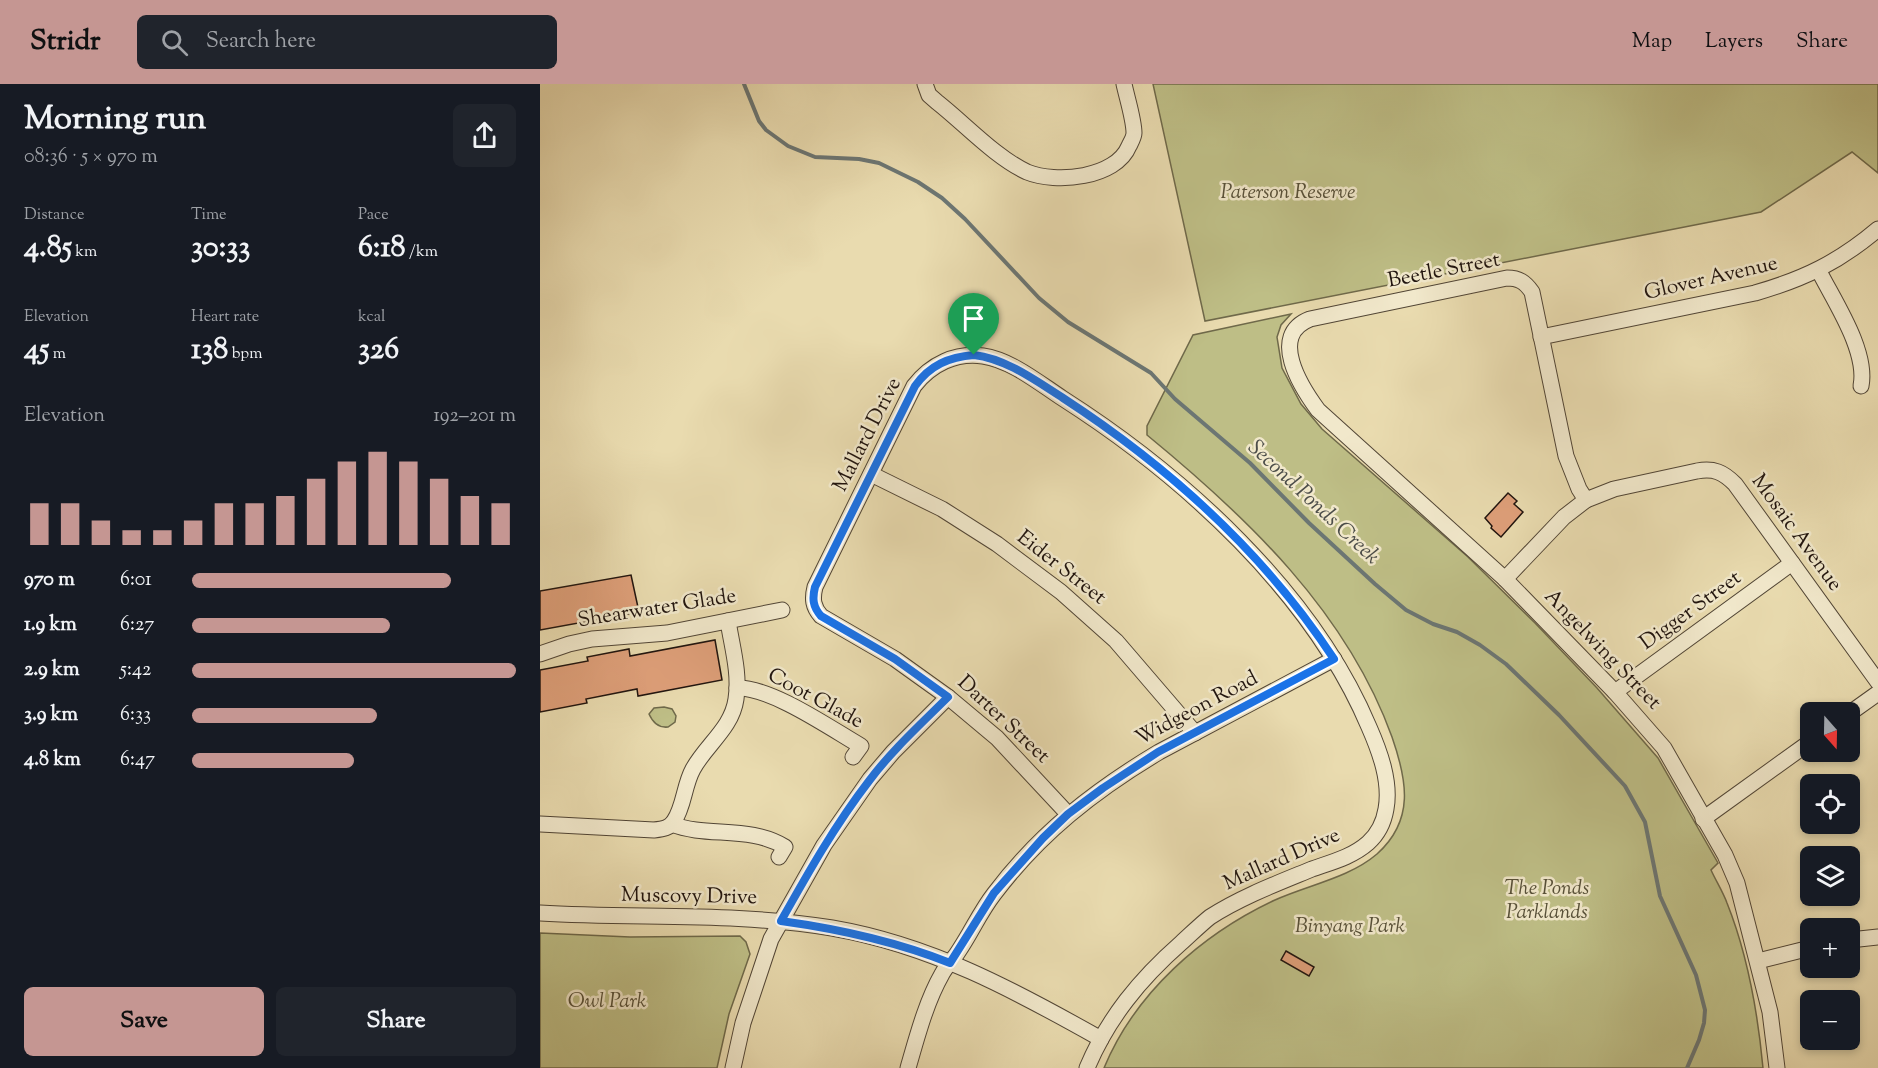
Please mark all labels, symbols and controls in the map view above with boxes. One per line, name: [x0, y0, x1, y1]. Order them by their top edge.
search box: [137, 15, 557, 69]
text: Stridr: [30, 22, 101, 62]
icon: search: [158, 26, 191, 59]
text: Search here: [206, 26, 316, 58]
text: Map: [1632, 27, 1672, 57]
text: Layers: [1705, 27, 1763, 57]
text: Share: [1796, 27, 1848, 57]
text: Morning run: [24, 96, 206, 144]
button: share: [453, 104, 516, 167]
text: 08:36 · 5 × 970 m: [24, 143, 158, 172]
park label: Paterson Reserve: [1220, 178, 1356, 208]
text: Distance: [24, 204, 84, 227]
text: Time: [191, 204, 227, 227]
text: Pace: [358, 204, 389, 227]
text: 4.85: [24, 227, 72, 270]
text: 30:33: [191, 227, 250, 270]
text: 6:18: [358, 227, 406, 270]
text: km: [72, 241, 97, 264]
text: /km: [406, 241, 438, 264]
street label: Beetle Street: [1385, 245, 1503, 297]
street label: Glover Avenue: [1641, 249, 1781, 309]
pin: [948, 293, 999, 355]
icon: arrive: [957, 302, 990, 335]
text: Elevation: [24, 306, 89, 329]
text: Heart rate: [191, 306, 259, 329]
text: kcal: [358, 306, 386, 329]
text: 45: [24, 329, 49, 372]
text: 138: [191, 329, 228, 372]
text: 326: [358, 329, 399, 372]
text: m: [49, 343, 66, 366]
text: bpm: [228, 343, 262, 366]
street label: Mallard Drive: [826, 373, 910, 497]
text: Elevation: [24, 402, 105, 431]
text: 192–201 m: [433, 402, 516, 431]
water label: Second Ponds Creek: [1240, 433, 1386, 573]
street label: Mosaic Avenue: [1743, 468, 1849, 598]
street label: Eider Street: [1010, 523, 1112, 613]
street label: Digger Street: [1634, 564, 1748, 658]
text: 970 m: [24, 566, 75, 595]
text: 6:01: [120, 566, 152, 595]
street label: Shearwater Glade: [576, 582, 738, 636]
street label: Angelwing Street: [1536, 583, 1668, 717]
text: 1.9 km: [24, 611, 77, 640]
text: 6:27: [120, 611, 154, 640]
text: 2.9 km: [24, 656, 79, 685]
text: 5:42: [120, 656, 151, 685]
street label: Coot Glade: [762, 661, 868, 737]
street label: Widgeon Road: [1130, 664, 1264, 754]
street label: Darter Street: [950, 669, 1056, 771]
text: 3.9 km: [24, 701, 78, 730]
text: 6:33: [120, 701, 151, 730]
north arrow: [1800, 702, 1860, 762]
map controls: [1800, 702, 1860, 1050]
text: 4.8 km: [24, 746, 81, 775]
text: 6:47: [120, 746, 155, 775]
button: locate: [1800, 774, 1860, 834]
street label: Mallard Drive: [1219, 821, 1345, 899]
button: layers: [1800, 846, 1860, 906]
park label: The Ponds Parklands: [1505, 874, 1589, 928]
street label: Muscovy Drive: [621, 881, 757, 913]
park label: Binyang Park: [1295, 912, 1405, 942]
button: +: [1800, 918, 1860, 978]
button: Save: [24, 987, 264, 1056]
button: Share: [276, 987, 516, 1056]
park label: Owl Park: [568, 987, 647, 1017]
button: −: [1800, 990, 1860, 1050]

